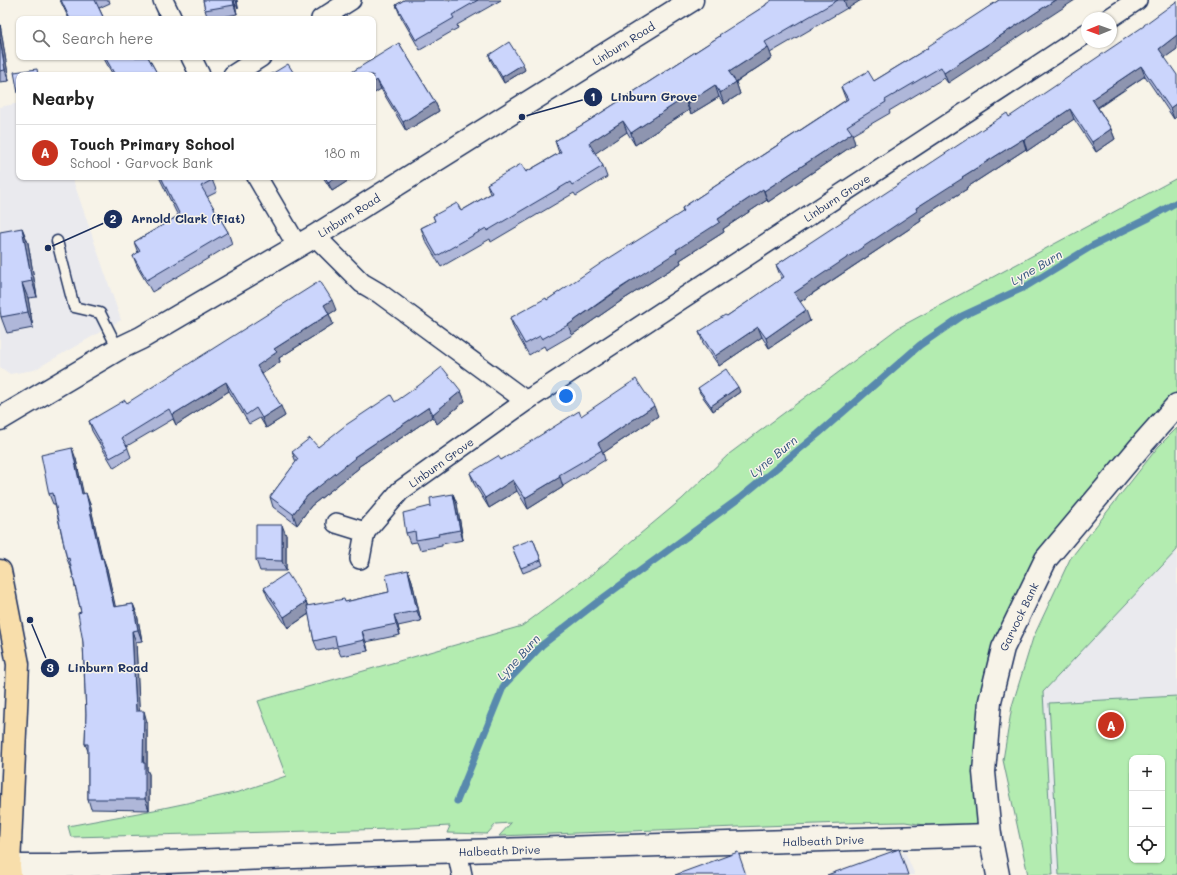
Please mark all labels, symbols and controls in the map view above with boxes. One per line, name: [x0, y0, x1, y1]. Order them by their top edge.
north arrow: [1081, 12, 1117, 48]
search box: [16, 16, 376, 60]
street label: Linburn Road: [589, 18, 657, 68]
icon: search: [30, 27, 52, 49]
text: Search here: [62, 28, 153, 48]
callout: Linburn Grove: [583, 85, 705, 109]
text: Nearby: [32, 87, 94, 109]
text: 1: [590, 88, 596, 104]
text: Linburn Grove: [611, 88, 697, 104]
text: Touch Primary School: [70, 134, 235, 154]
text: A: [40, 144, 50, 161]
text: 180 m: [324, 144, 360, 161]
text: School · Garvock Bank: [70, 154, 213, 171]
street label: Linburn Grove: [800, 170, 873, 225]
street label: Linburn Road: [315, 190, 383, 240]
callout: Arnold Clark (Fiat): [103, 207, 253, 231]
text: 2: [110, 210, 117, 226]
text: Arnold Clark (Fiat): [131, 210, 245, 226]
water label: Lyne Burn: [1007, 246, 1065, 288]
your location: [556, 386, 576, 406]
water label: Lyne Burn: [746, 432, 801, 480]
street label: Linburn Grove: [405, 433, 476, 490]
street label: Garvock Bank: [995, 579, 1041, 653]
water label: Lyne Burn: [493, 630, 544, 683]
callout: Linburn Road: [40, 656, 157, 680]
text: 3: [46, 659, 54, 675]
text: Linburn Road: [68, 659, 149, 675]
pin: A: [1098, 710, 1124, 740]
map controls: [1129, 755, 1165, 863]
button: +: [1129, 755, 1165, 791]
button: −: [1129, 791, 1165, 827]
button: locate: [1129, 827, 1165, 863]
street label: Halbeath Drive: [782, 831, 865, 849]
street label: Halbeath Drive: [458, 841, 541, 859]

